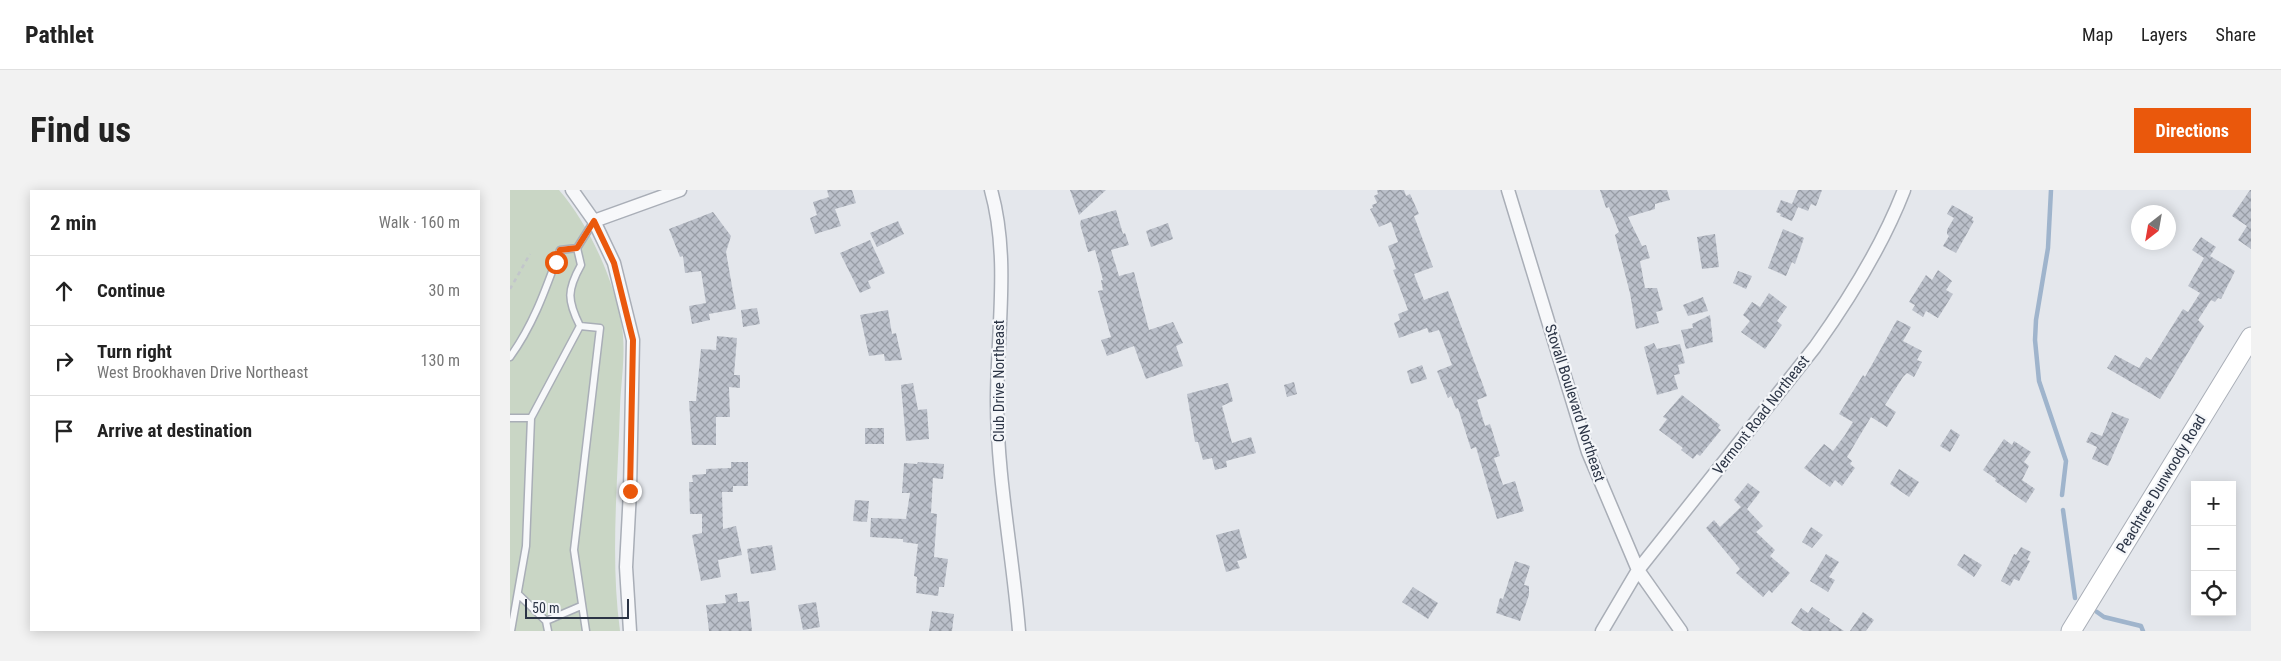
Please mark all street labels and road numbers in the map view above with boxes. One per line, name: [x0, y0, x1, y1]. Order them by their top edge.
street label: Club Drive Northeast: [990, 320, 1008, 442]
street label: Stovall Boulevard Northeast: [1541, 322, 1609, 484]
street label: Vermont Road Northeast: [1709, 352, 1813, 478]
street label: Peachtree Dunwoody Road: [2113, 412, 2209, 556]

